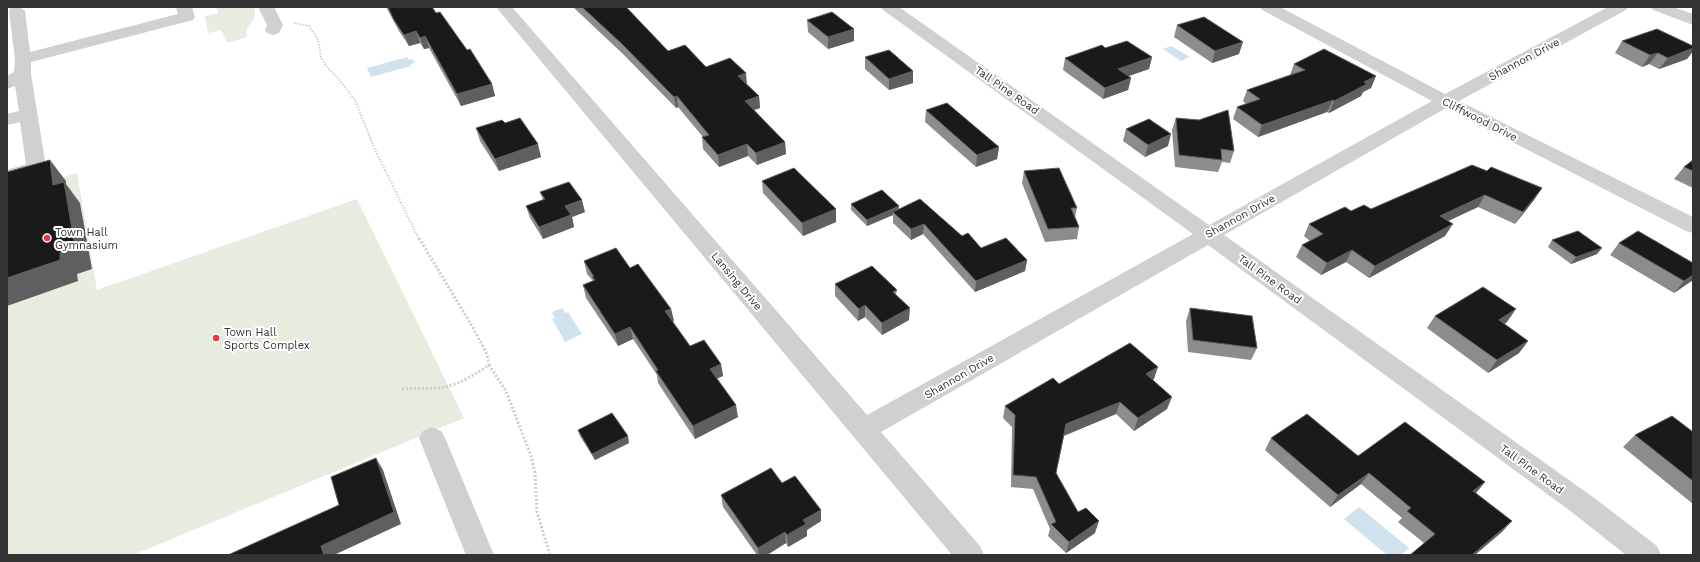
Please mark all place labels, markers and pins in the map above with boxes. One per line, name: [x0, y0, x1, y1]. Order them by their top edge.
place label: Town Hall Gymnasium: [55, 226, 118, 252]
marker: Town Hall Gymnasium: [42, 233, 52, 243]
place label: Town Hall Sports Complex: [224, 326, 310, 352]
marker: Town Hall Sports Complex: [211, 333, 221, 343]

